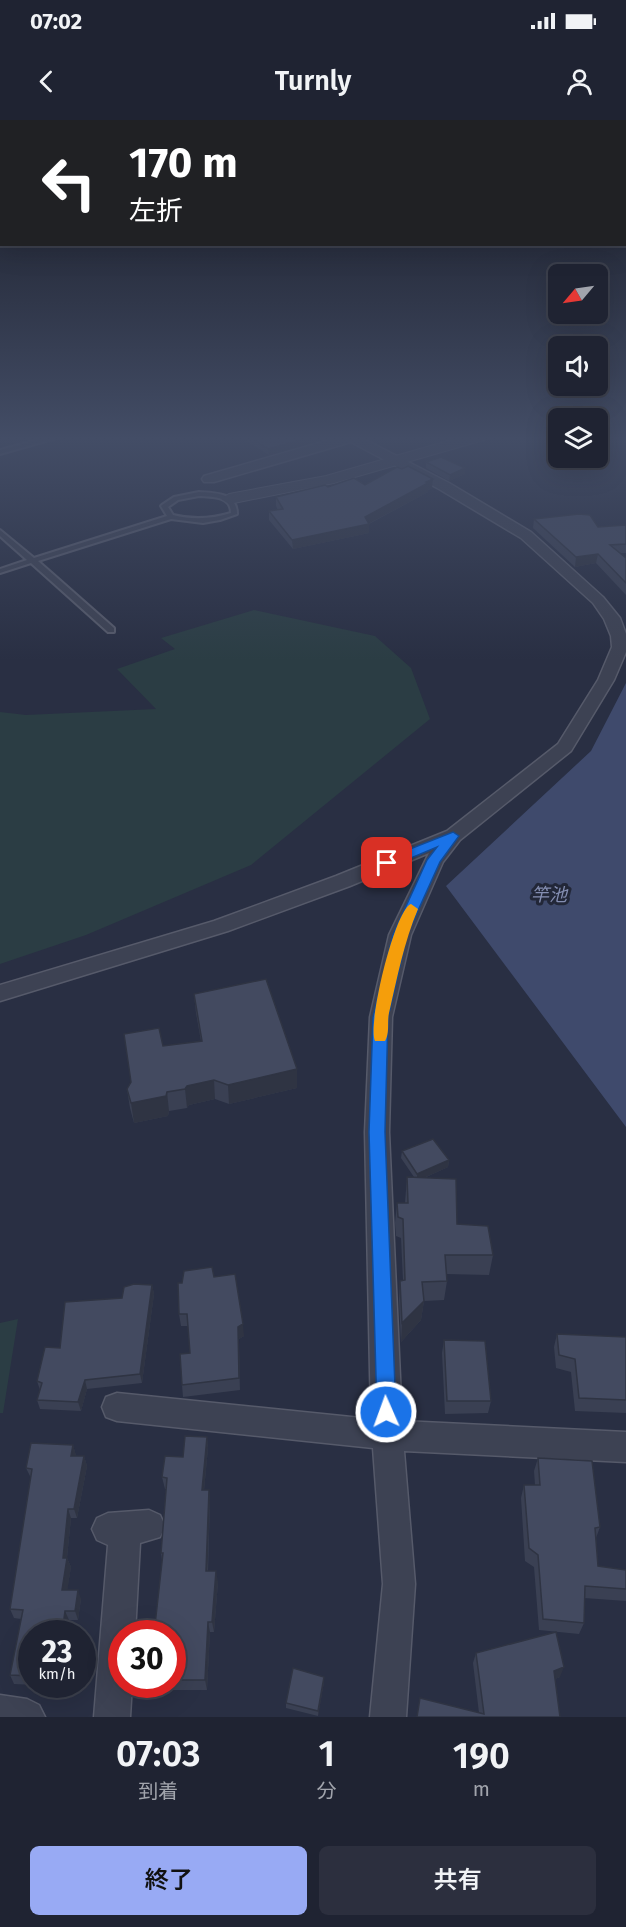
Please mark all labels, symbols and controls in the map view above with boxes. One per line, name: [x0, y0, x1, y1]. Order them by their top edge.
text: 07:02: [30, 8, 82, 35]
icon: back: [30, 65, 63, 98]
text: Turnly: [275, 65, 351, 97]
icon: person: [563, 65, 596, 98]
text: 170 m: [129, 138, 238, 188]
icon: left: [30, 144, 108, 222]
text: 左折: [129, 195, 183, 227]
north arrow: [548, 264, 608, 324]
map controls: [548, 264, 608, 468]
button: sound: [548, 336, 608, 396]
button: layers: [548, 408, 608, 468]
pin: [361, 837, 412, 888]
icon: arrive: [370, 846, 403, 879]
water label: 竿池: [531, 884, 569, 906]
position arrow: [354, 1380, 418, 1444]
speed limit sign: 30: [108, 1620, 186, 1698]
text: 23: [42, 1634, 72, 1670]
text: km/h: [38, 1665, 76, 1683]
text: 07:03: [116, 1732, 201, 1776]
text: 1: [318, 1732, 335, 1776]
text: 190: [453, 1734, 510, 1778]
text: m: [473, 1777, 490, 1801]
text: 到着: [138, 1779, 178, 1803]
text: 分: [317, 1779, 337, 1803]
button: 終了: [30, 1846, 307, 1915]
button: 共有: [319, 1846, 596, 1915]

